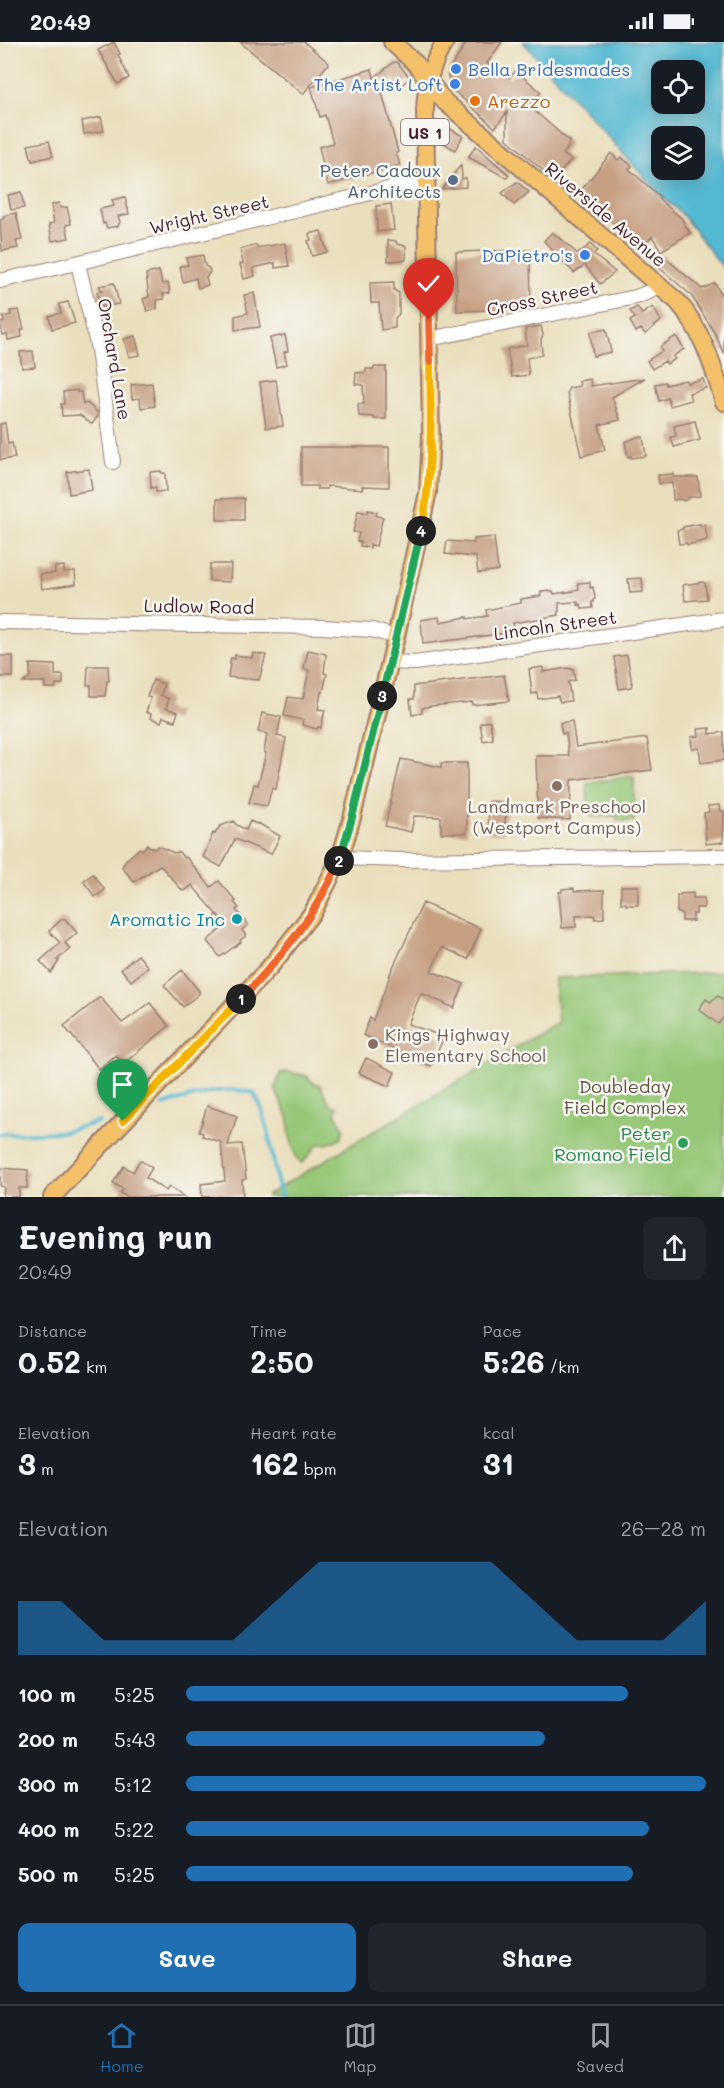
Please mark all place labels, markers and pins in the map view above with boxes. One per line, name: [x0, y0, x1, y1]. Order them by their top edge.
place label: Bella Bridesmades: [468, 57, 630, 81]
marker: Bella Bridesmades: [449, 62, 463, 76]
place label: The Artist Loft: [314, 72, 443, 96]
marker: The Artist Loft: [448, 77, 462, 91]
place label: Arezzo: [487, 89, 551, 113]
marker: Arezzo: [468, 94, 482, 108]
place label: Peter Cadoux Architects: [320, 158, 441, 203]
marker: Peter Cadoux Architects: [446, 173, 460, 187]
place label: DaPietro's: [481, 243, 573, 267]
marker: DaPietro's: [578, 248, 592, 262]
pin: [403, 258, 454, 320]
pin: 4: [406, 516, 436, 546]
pin: 3: [367, 681, 397, 711]
marker: Landmark Preschool (Westport Campus): [550, 779, 564, 793]
place label: Landmark Preschool (Westport Campus): [468, 794, 646, 839]
pin: 2: [324, 846, 354, 876]
place label: Aromatic Inc: [109, 907, 225, 931]
marker: Aromatic Inc: [230, 912, 244, 926]
pin: 1: [226, 984, 256, 1014]
place label: Kings Highway Elementary School: [385, 1022, 547, 1067]
marker: Kings Highway Elementary School: [366, 1037, 380, 1051]
pin: [97, 1059, 148, 1121]
place label: Peter Romano Field: [554, 1121, 671, 1166]
marker: Peter Romano Field: [676, 1136, 690, 1150]

